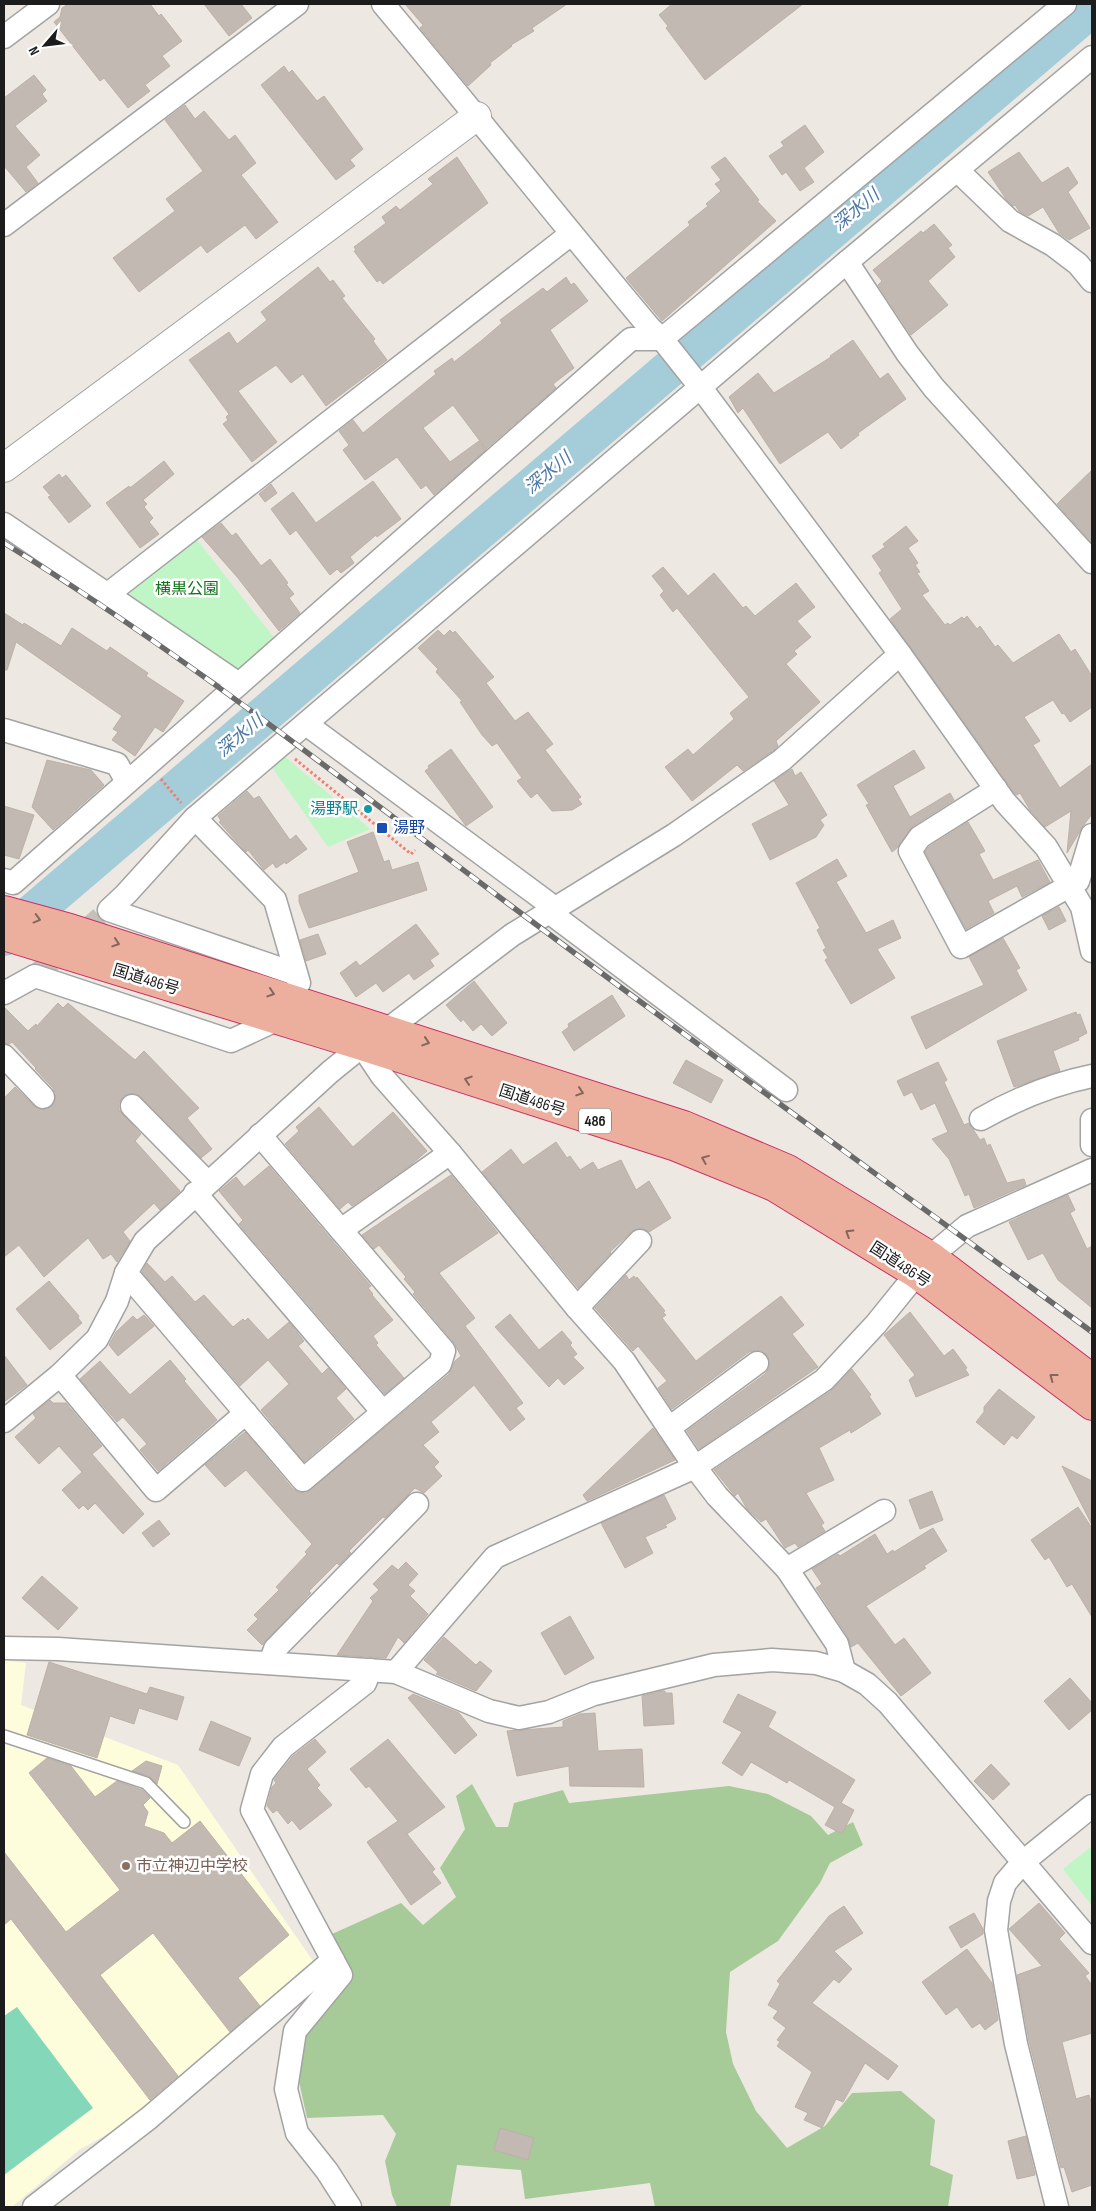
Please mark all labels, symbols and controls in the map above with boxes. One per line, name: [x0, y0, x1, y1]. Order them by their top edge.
north arrow: [20, 20, 70, 70]
text: N: [25, 44, 43, 58]
water label: 深水川: [829, 183, 885, 235]
water label: 深水川: [521, 446, 577, 498]
park label: 横黒公園: [155, 580, 219, 599]
water label: 深水川: [213, 709, 269, 761]
place label: 湯野駅: [310, 800, 358, 819]
marker: 湯野駅: [362, 803, 374, 815]
place label: 湯野: [393, 819, 425, 838]
marker: 湯野: [375, 821, 389, 835]
one-way arrow: [32, 913, 41, 924]
one-way arrow: [111, 937, 120, 947]
street label: 国道486号: [110, 961, 182, 999]
one-way arrow: [266, 987, 274, 997]
one-way arrow: [421, 1036, 429, 1046]
one-way arrow: [465, 1076, 473, 1086]
street label: 国道486号: [496, 1081, 568, 1121]
one-way arrow: [576, 1086, 584, 1096]
road number: 486: [579, 1108, 611, 1134]
one-way arrow: [701, 1154, 710, 1165]
one-way arrow: [846, 1229, 855, 1239]
street label: 国道486号: [866, 1238, 934, 1292]
one-way arrow: [1049, 1374, 1059, 1383]
place label: 市立神辺中学校: [136, 1857, 248, 1876]
marker: 市立神辺中学校: [120, 1860, 132, 1872]

